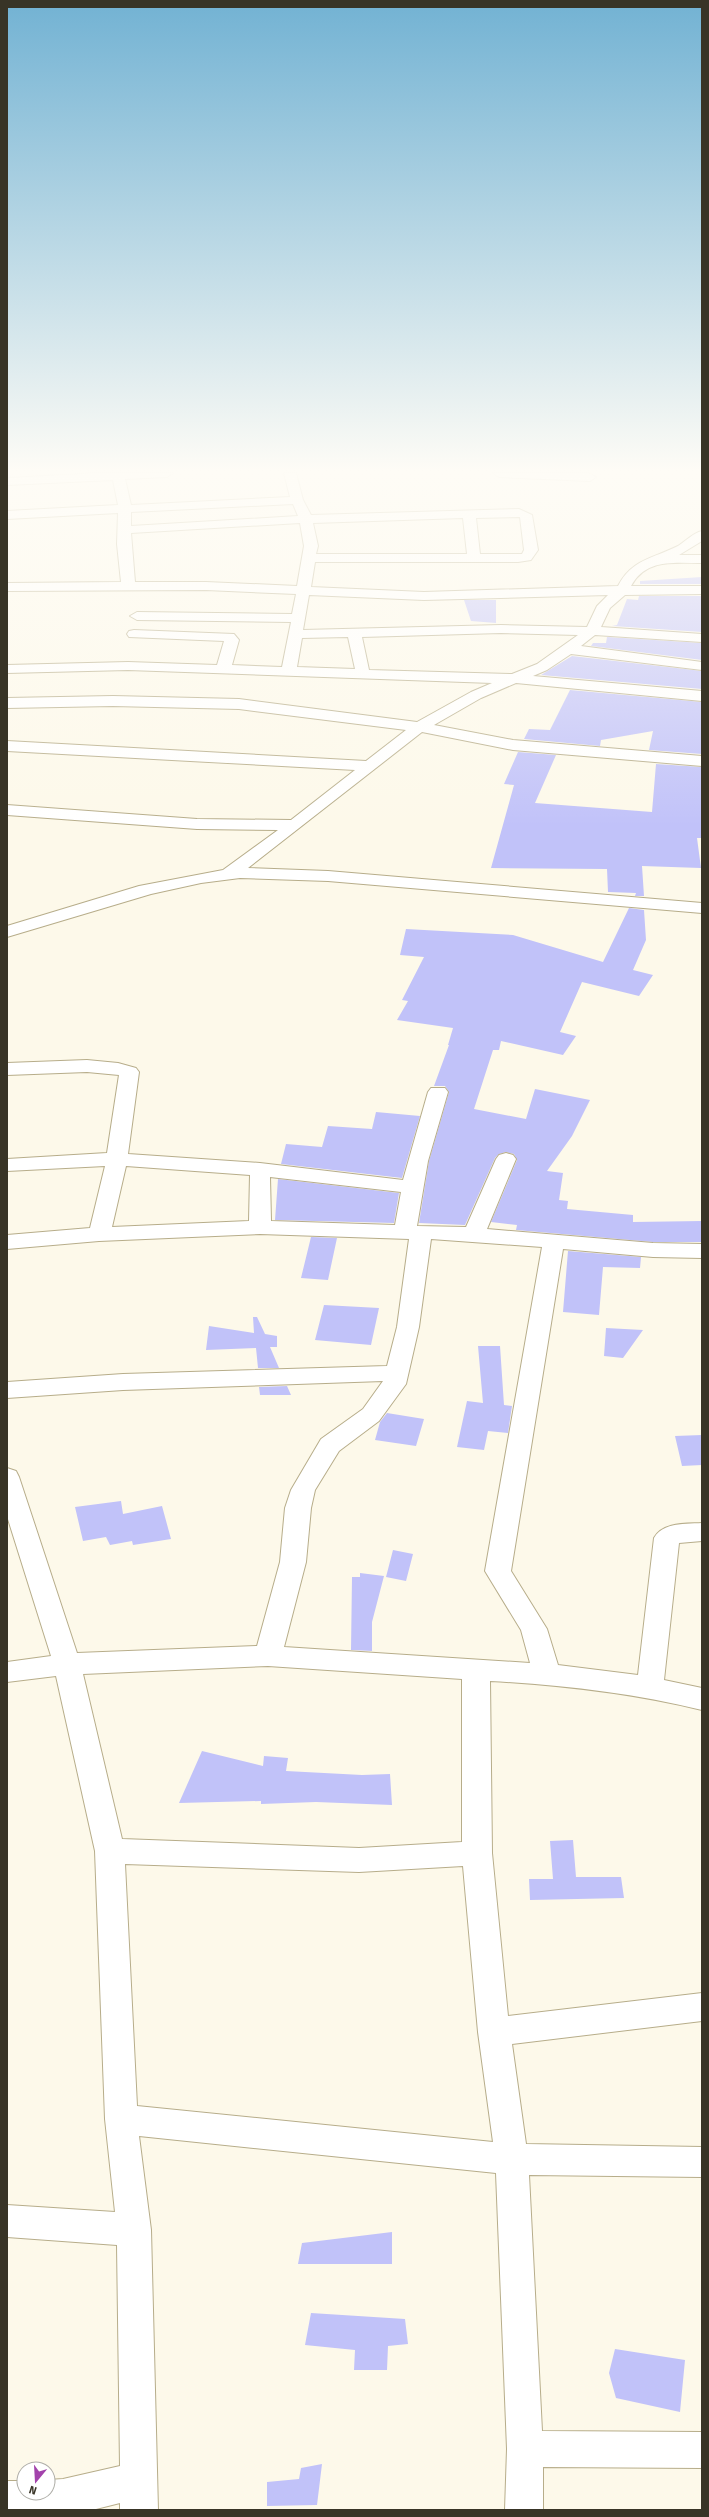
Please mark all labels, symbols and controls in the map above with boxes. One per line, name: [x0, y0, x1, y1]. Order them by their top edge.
north arrow: [16, 2461, 56, 2501]
text: N: [28, 2483, 39, 2497]

